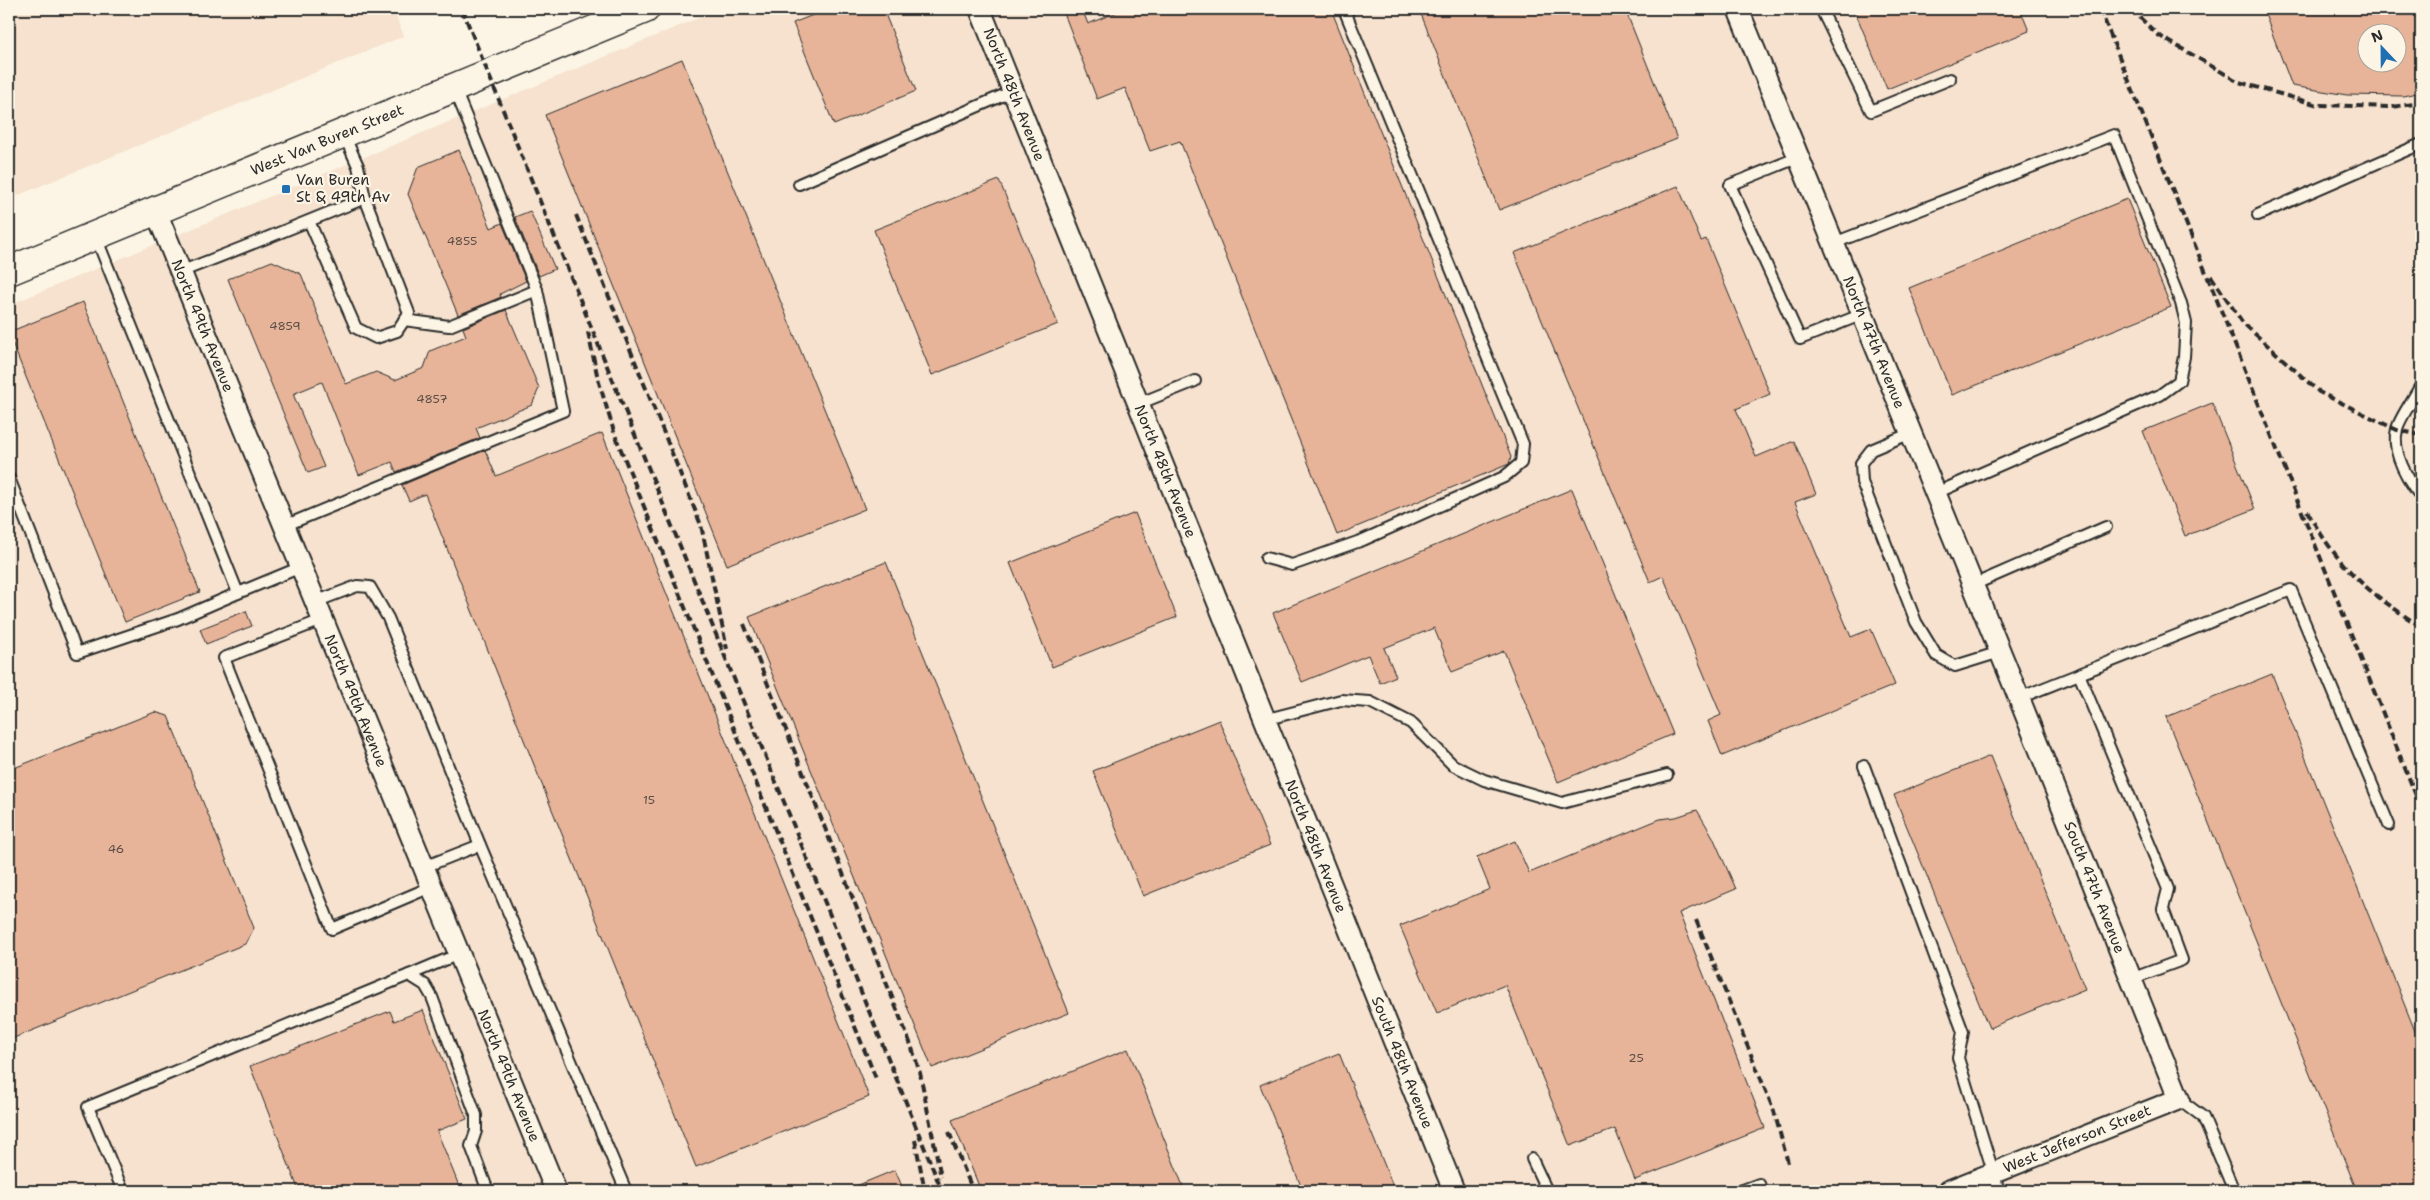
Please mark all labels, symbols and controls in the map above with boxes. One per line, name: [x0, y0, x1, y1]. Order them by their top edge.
north arrow: [2358, 22, 2408, 72]
street label: North 48th Avenue: [979, 25, 1050, 164]
text: N: [2369, 26, 2386, 46]
street label: West Van Buren Street: [248, 100, 407, 180]
place label: Van Buren St & 49th Av: [296, 170, 390, 207]
marker: Van Buren St & 49th Av: [280, 183, 292, 195]
house number: 4855: [447, 233, 477, 249]
street label: North 49th Avenue: [167, 256, 239, 395]
street label: North 47th Avenue: [1838, 273, 1910, 412]
house number: 4859: [269, 318, 301, 334]
house number: 4857: [416, 391, 448, 407]
street label: North 48th Avenue: [1130, 402, 1201, 541]
street label: North 49th Avenue: [320, 631, 392, 770]
street label: North 48th Avenue: [1280, 777, 1351, 916]
house number: 15: [643, 792, 655, 808]
street label: South 47th Avenue: [2059, 819, 2130, 956]
house number: 46: [108, 841, 124, 857]
street label: South 48th Avenue: [1367, 993, 1438, 1132]
street label: North 49th Avenue: [473, 1006, 545, 1145]
house number: 25: [1628, 1050, 1644, 1066]
street label: West Jefferson Street: [2000, 1100, 2154, 1178]

